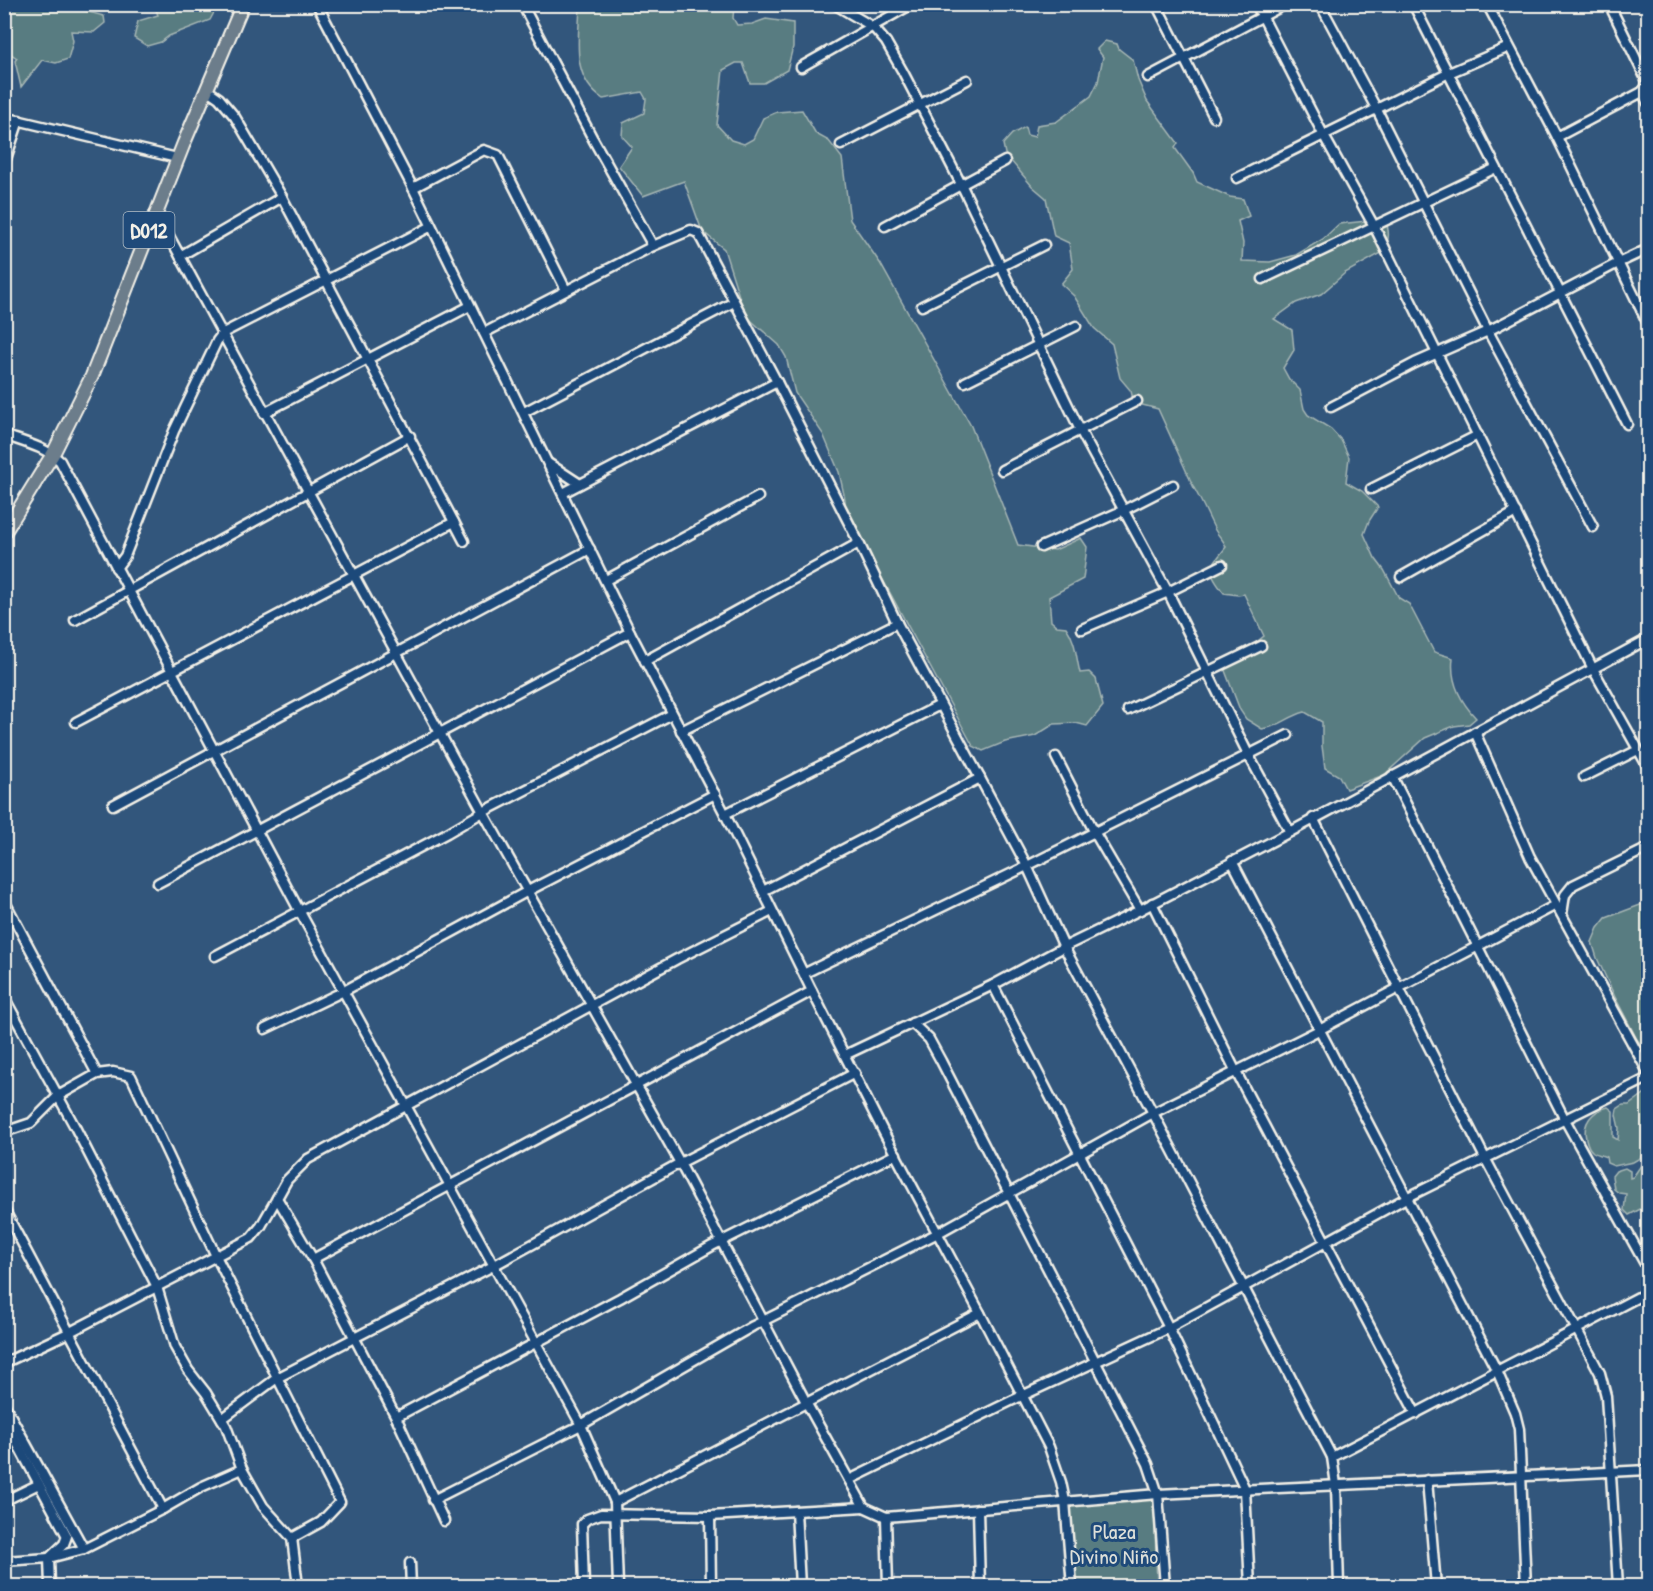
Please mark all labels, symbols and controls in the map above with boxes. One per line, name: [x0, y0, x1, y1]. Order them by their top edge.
road number: D012: [124, 212, 174, 248]
park label: Plaza Divino Niño: [1070, 1516, 1158, 1571]

